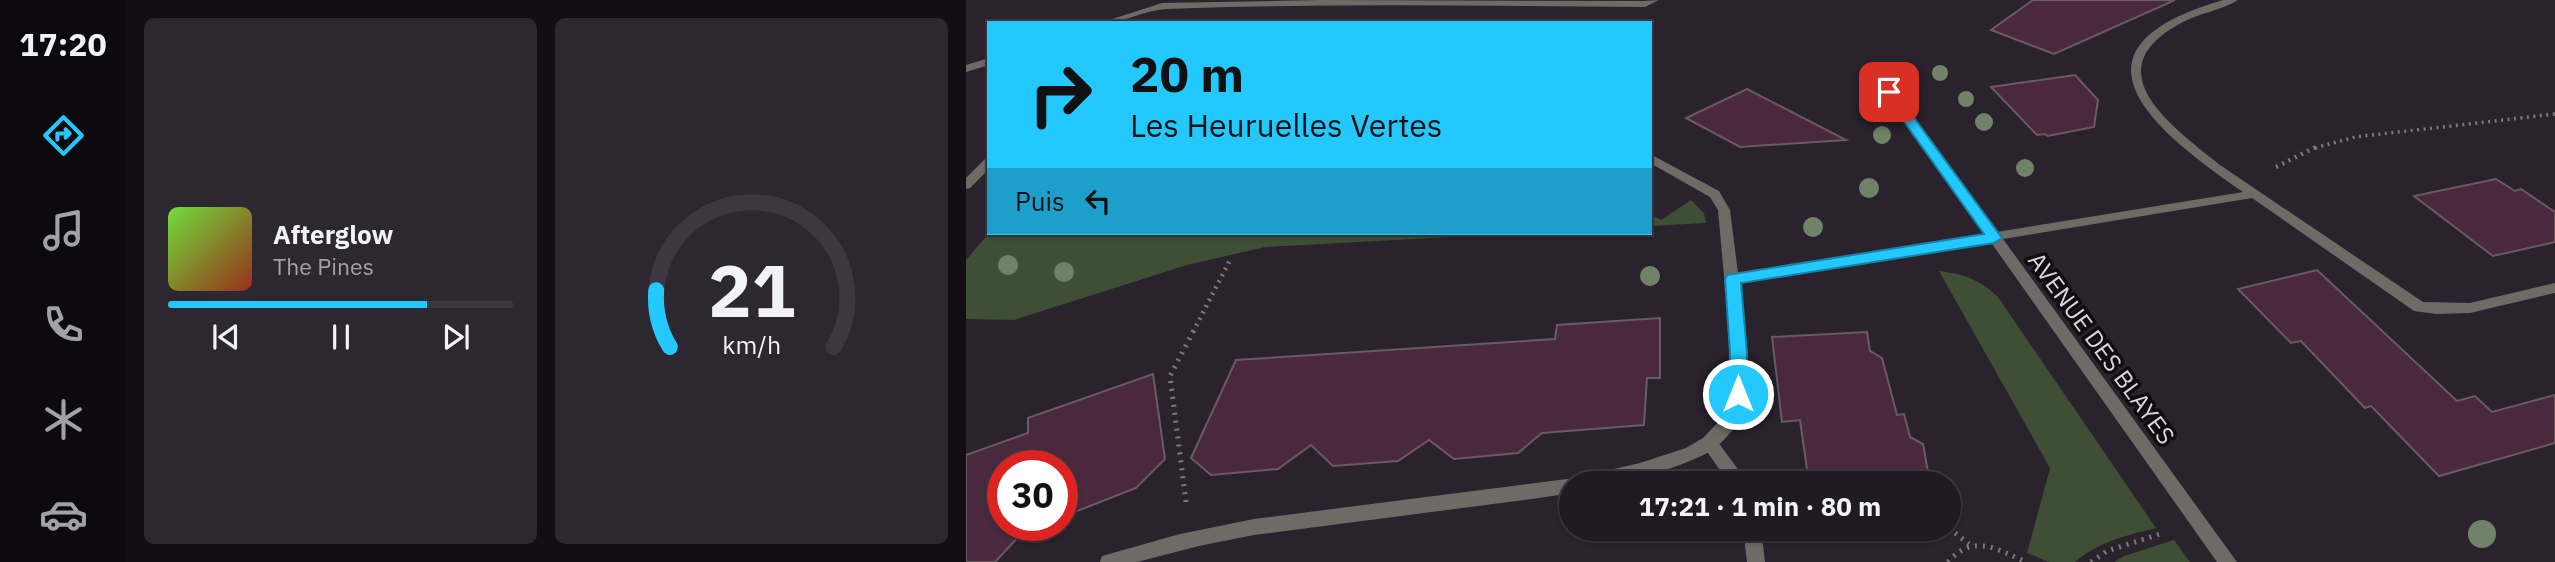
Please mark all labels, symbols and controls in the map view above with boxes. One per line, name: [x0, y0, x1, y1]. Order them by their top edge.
text: 17:20: [19, 23, 107, 65]
text: 20 m: [1130, 42, 1244, 105]
icon: right: [1015, 49, 1106, 140]
pin: [1859, 62, 1919, 122]
icon: arrive: [1870, 73, 1908, 111]
text: Les Heuruelles Vertes: [1130, 104, 1442, 146]
icon: directions: [39, 111, 88, 160]
icon: left: [1079, 182, 1117, 220]
text: Puis: [1015, 184, 1065, 218]
icon: music: [39, 206, 88, 255]
text: Afterglow: [273, 217, 393, 251]
text: 21: [708, 242, 795, 337]
street label: AVENUE DES BLAYES: [2021, 246, 2183, 450]
text: The Pines: [273, 251, 374, 281]
icon: phone: [39, 300, 88, 349]
icon: previous: [207, 318, 245, 356]
icon: pause: [322, 318, 360, 356]
icon: next: [437, 318, 475, 356]
text: km/h: [722, 328, 781, 361]
position arrow: [1701, 357, 1775, 431]
icon: climate: [39, 395, 88, 444]
speed limit sign: 30: [987, 450, 1078, 541]
text: 17:21 · 1 min · 80 m: [1639, 489, 1881, 523]
icon: car: [39, 490, 88, 539]

